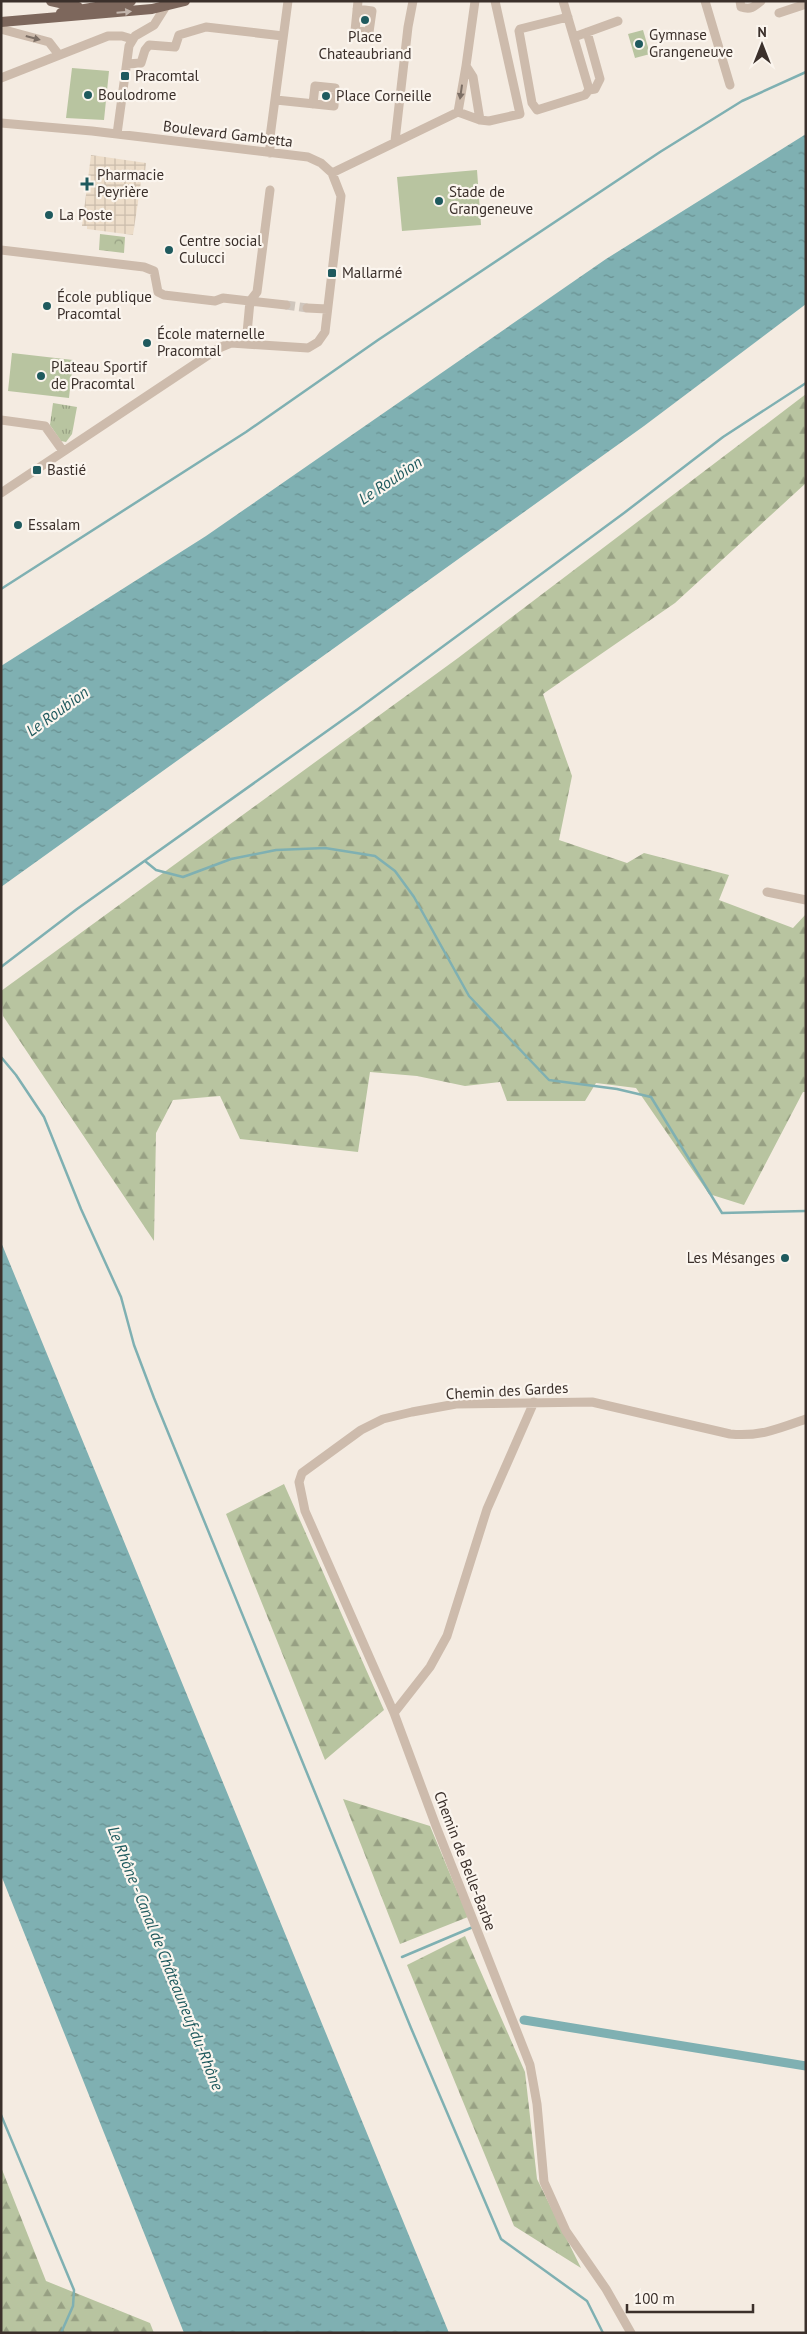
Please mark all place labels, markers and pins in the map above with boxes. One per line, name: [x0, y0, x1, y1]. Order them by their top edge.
marker: Place Chateaubriand: [359, 14, 371, 26]
place label: Gymnase Grangeneuve: [649, 25, 733, 61]
place label: Place Chateaubriand: [318, 27, 412, 63]
marker: Gymnase Grangeneuve: [633, 38, 645, 50]
place label: Pracomtal: [135, 66, 200, 85]
marker: Pracomtal: [119, 70, 131, 82]
place label: Boulodrome: [98, 85, 176, 104]
place label: Place Corneille: [336, 86, 432, 105]
marker: Boulodrome: [82, 89, 94, 101]
marker: Place Corneille: [320, 90, 332, 102]
place label: Pharmacie Peyrière: [97, 165, 164, 201]
marker: Pharmacie Peyrière: [81, 178, 93, 190]
place label: Stade de Grangeneuve: [449, 182, 533, 218]
marker: Stade de Grangeneuve: [433, 195, 445, 207]
place label: La Poste: [59, 205, 113, 224]
marker: La Poste: [43, 209, 55, 221]
place label: Centre social Culucci: [179, 231, 262, 267]
marker: Centre social Culucci: [163, 244, 175, 256]
place label: Mallarmé: [342, 263, 402, 282]
marker: Mallarmé: [326, 267, 338, 279]
place label: École publique Pracomtal: [57, 287, 152, 323]
marker: École publique Pracomtal: [41, 300, 53, 312]
place label: École maternelle Pracomtal: [157, 324, 265, 360]
marker: École maternelle Pracomtal: [141, 337, 153, 349]
place label: Plateau Sportif de Pracomtal: [51, 357, 148, 393]
marker: Plateau Sportif de Pracomtal: [35, 370, 47, 382]
place label: Bastié: [47, 460, 86, 479]
marker: Bastié: [31, 464, 43, 476]
place label: Essalam: [28, 515, 80, 534]
marker: Essalam: [12, 519, 24, 531]
place label: Les Mésanges: [687, 1248, 775, 1267]
marker: Les Mésanges: [779, 1252, 791, 1264]

